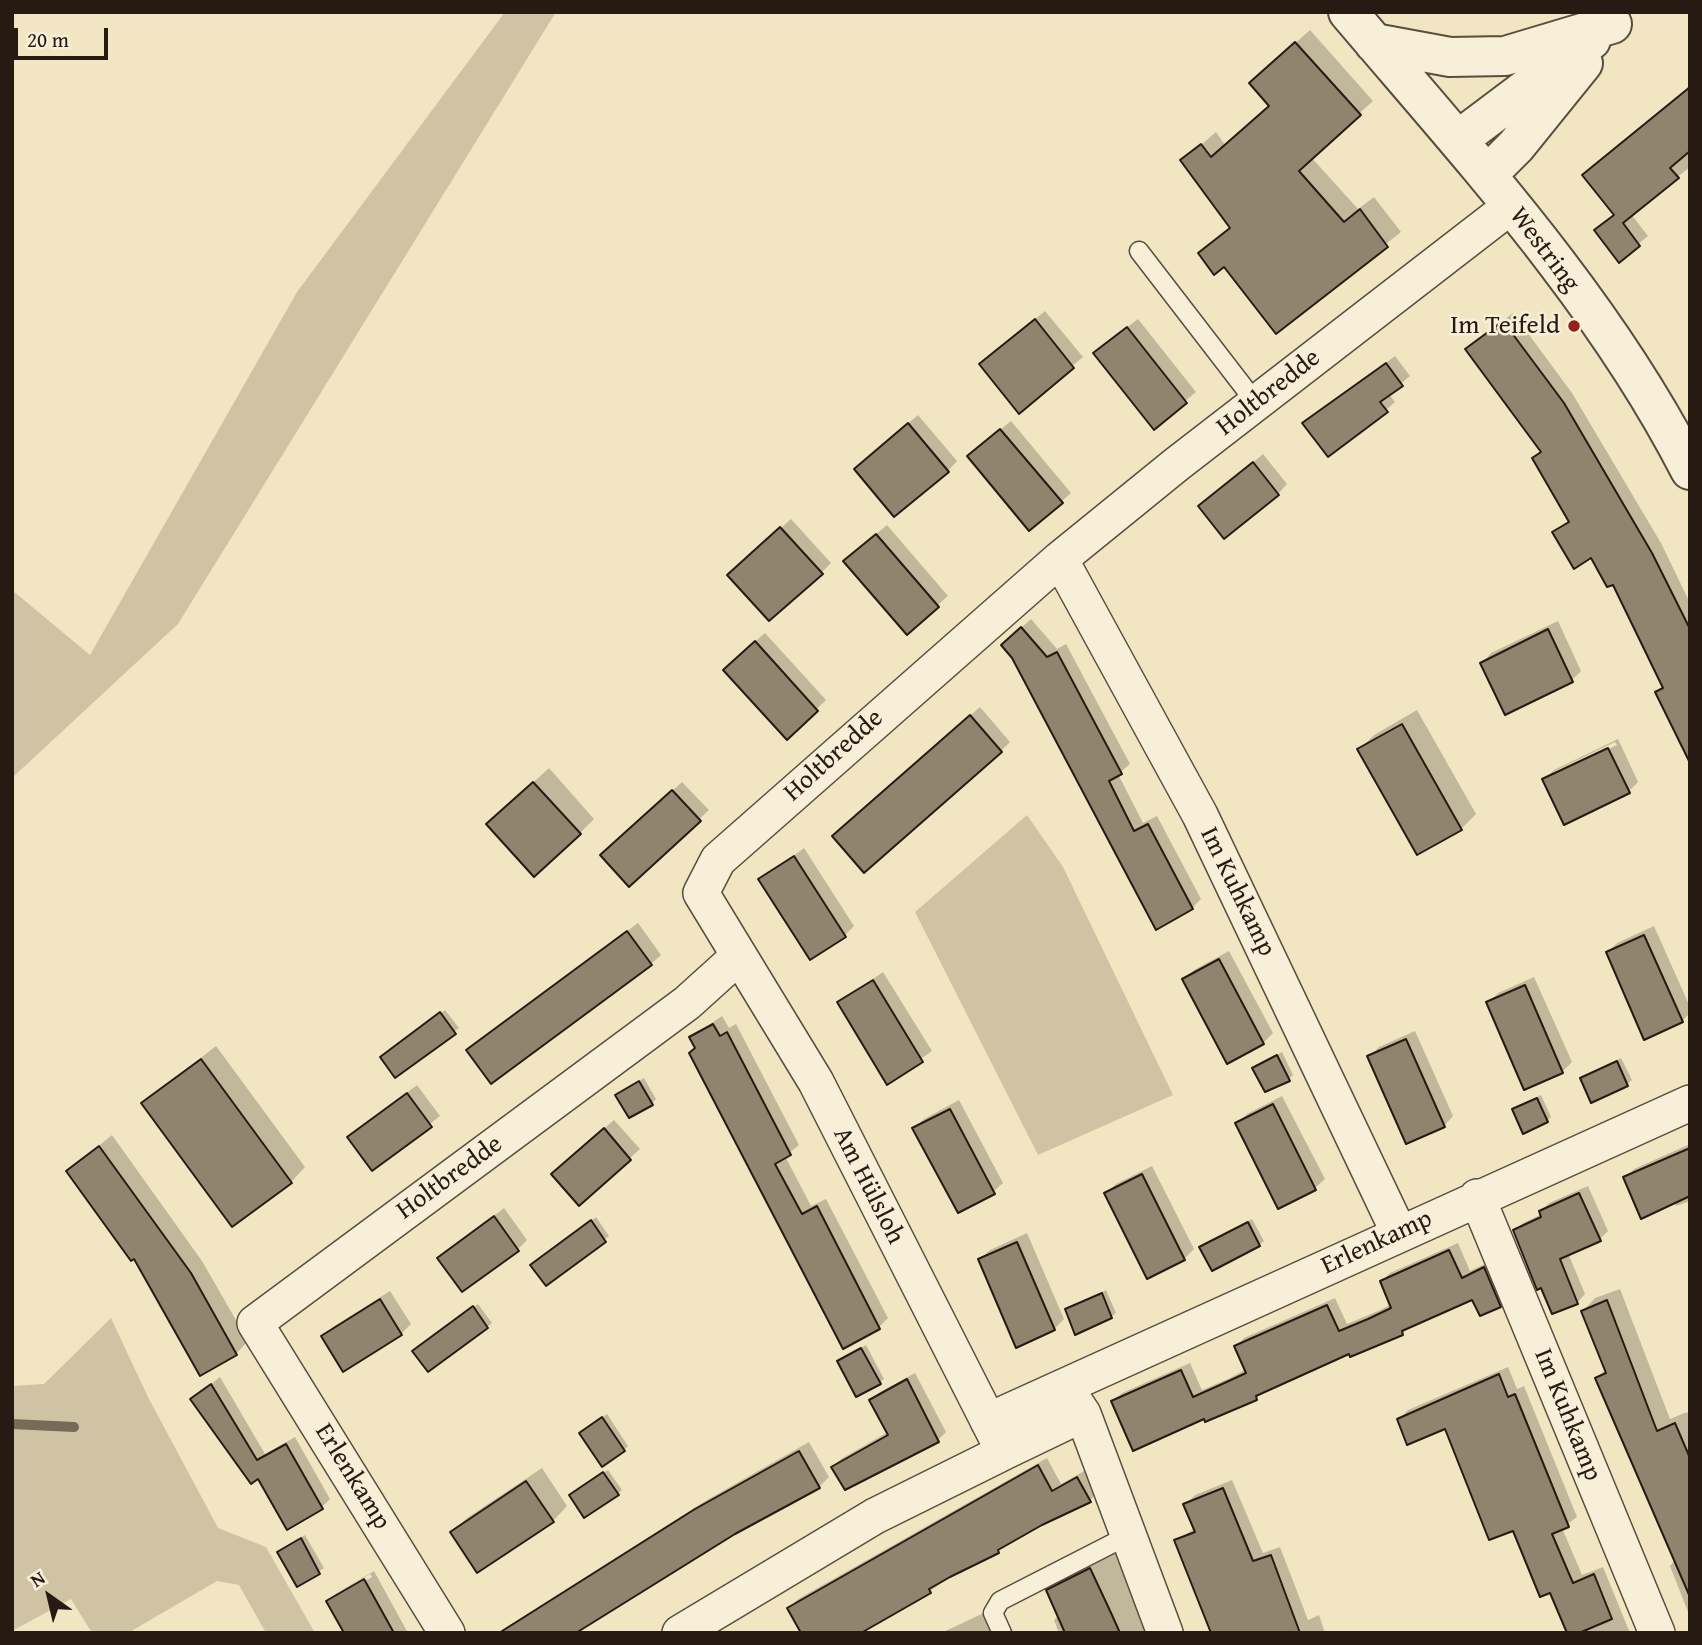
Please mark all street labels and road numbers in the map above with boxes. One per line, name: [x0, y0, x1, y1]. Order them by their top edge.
street label: Westring: [1502, 201, 1586, 299]
street label: Holtbredde: [1211, 343, 1327, 443]
street label: Holtbredde: [778, 703, 890, 809]
street label: Im Kuhkamp: [1192, 822, 1282, 962]
street label: Am Hülsloh: [825, 1122, 911, 1250]
street label: Holtbredde: [391, 1129, 509, 1227]
street label: Erlenkamp: [1317, 1204, 1437, 1282]
street label: Im Kuhkamp: [1526, 1344, 1608, 1486]
street label: Erlenkamp: [307, 1418, 397, 1536]

